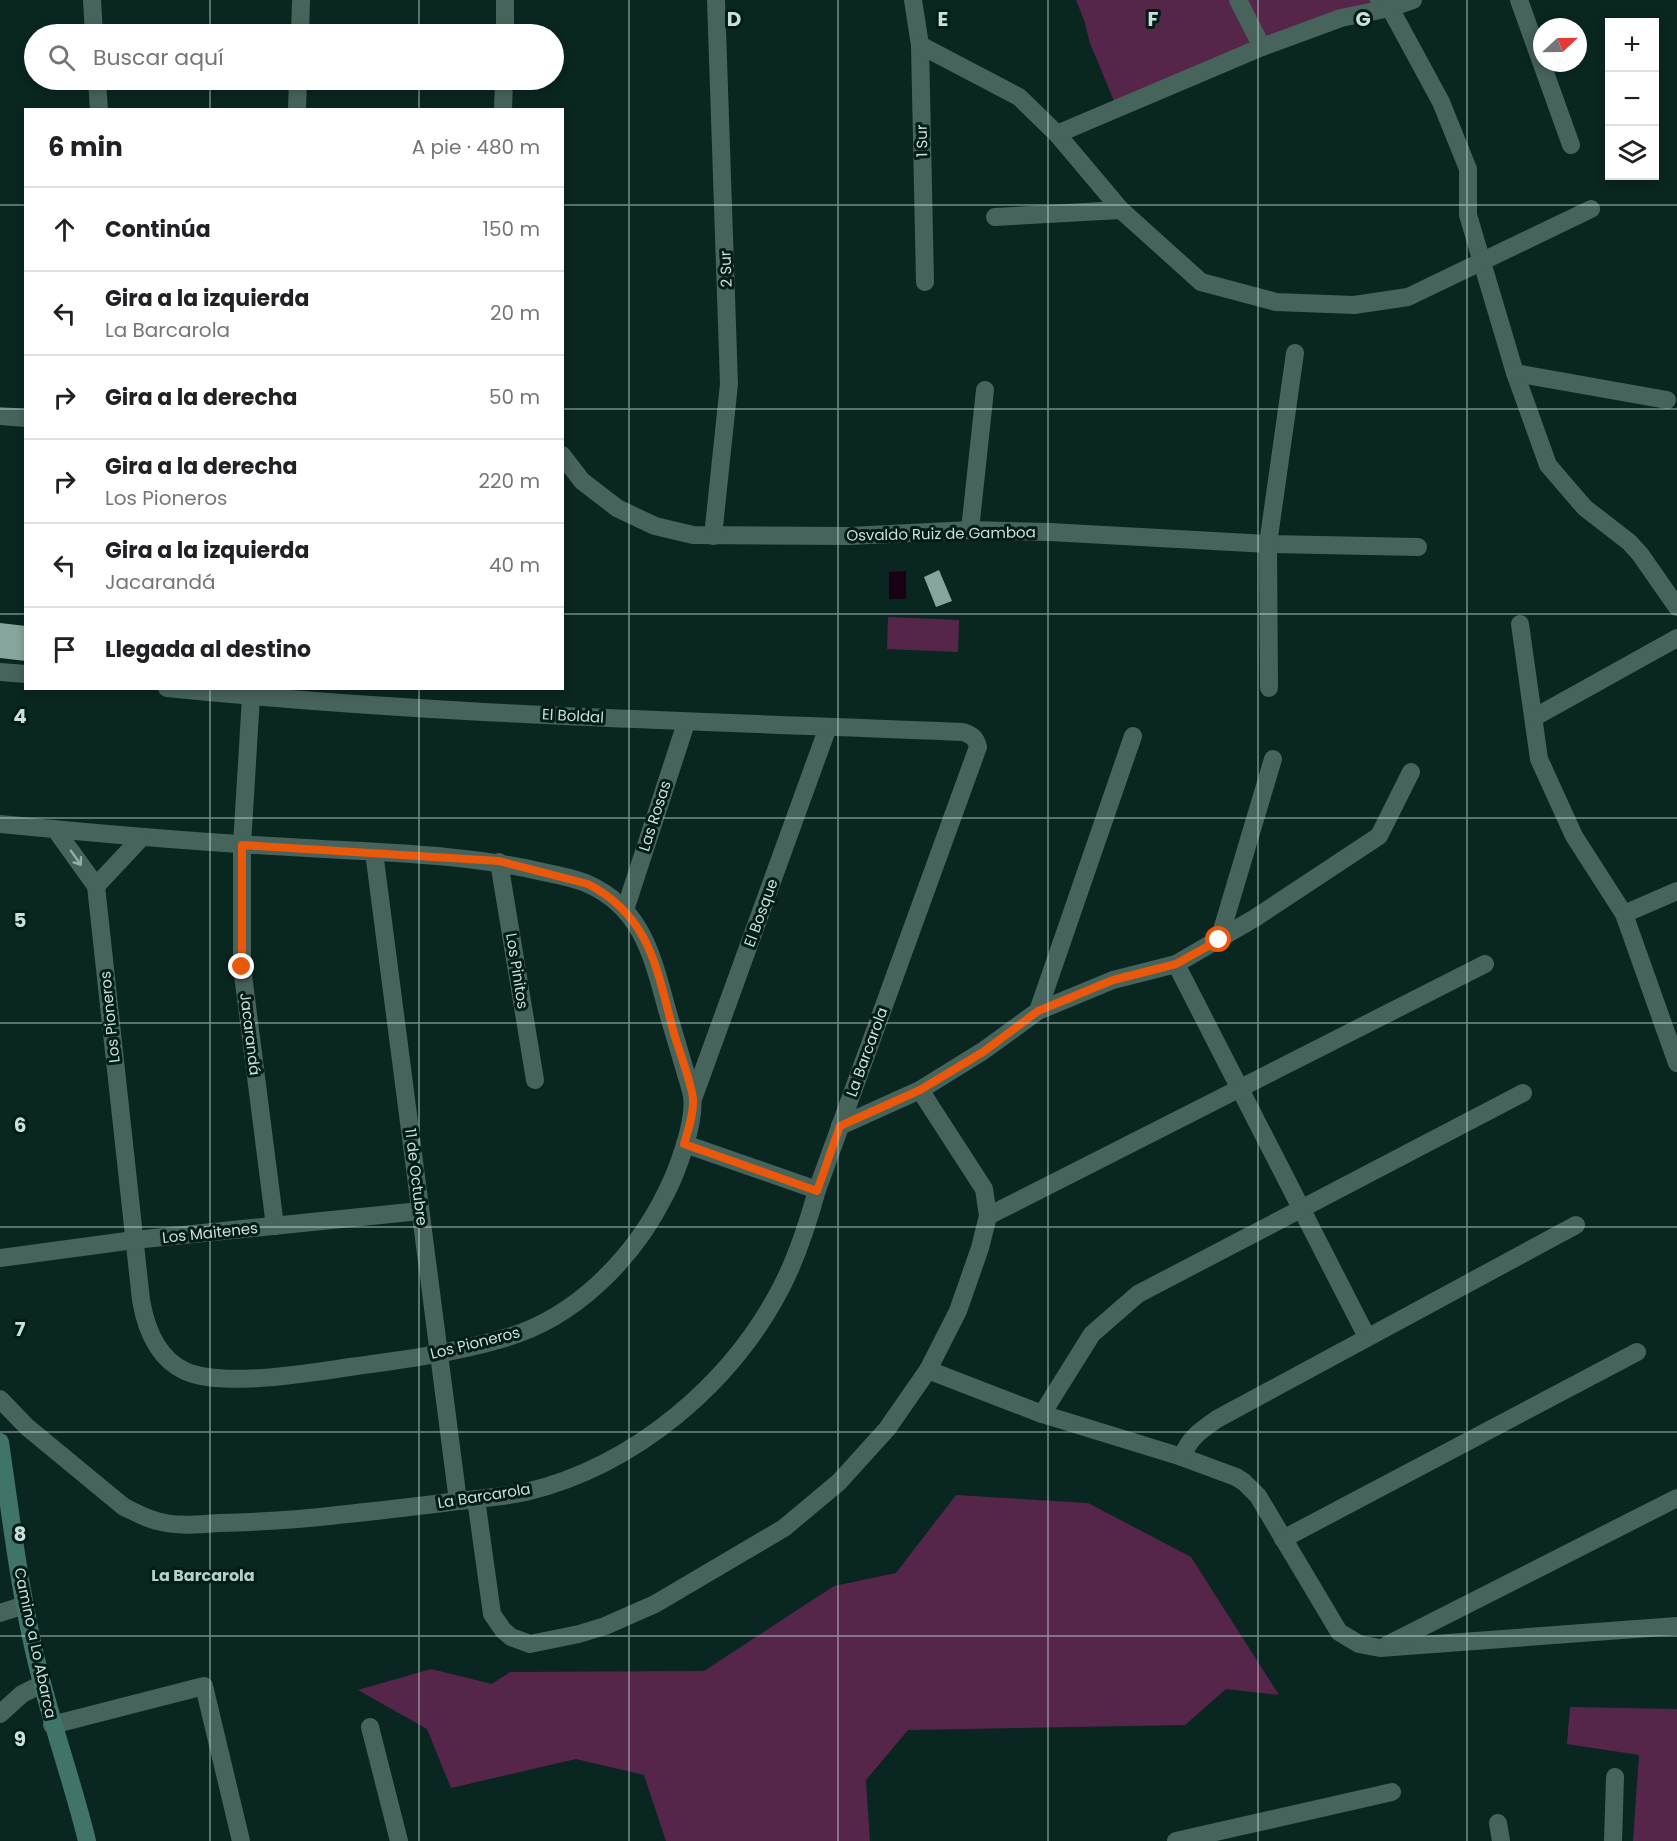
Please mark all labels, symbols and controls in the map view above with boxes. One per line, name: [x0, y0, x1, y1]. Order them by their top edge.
text: D: [727, 5, 741, 33]
text: E: [938, 5, 948, 33]
text: F: [1148, 5, 1159, 33]
text: G: [1355, 5, 1371, 33]
north arrow: [1533, 18, 1587, 72]
map controls: [1605, 18, 1659, 180]
button: +: [1605, 18, 1659, 72]
search box: [24, 24, 564, 90]
icon: search: [45, 41, 78, 74]
text: Buscar aquí: [93, 42, 224, 73]
button: −: [1605, 72, 1659, 126]
street label: 1 Sur: [911, 124, 932, 158]
button: layers: [1605, 126, 1659, 180]
text: 6 min: [48, 129, 123, 165]
text: A pie · 480 m: [412, 133, 540, 161]
icon: ahead: [48, 213, 81, 246]
text: Continúa: [105, 214, 211, 245]
text: 150 m: [483, 215, 540, 243]
street label: 2 Sur: [714, 250, 737, 288]
text: Gira a la izquierda: [105, 283, 309, 314]
icon: left: [48, 297, 81, 330]
text: 20 m: [490, 299, 540, 327]
text: La Barcarola: [105, 316, 230, 344]
icon: right: [48, 381, 81, 414]
text: Gira a la derecha: [105, 382, 298, 413]
text: 50 m: [489, 383, 540, 411]
text: Gira a la derecha: [105, 451, 298, 482]
icon: right: [48, 465, 81, 498]
text: 220 m: [479, 467, 540, 495]
text: Los Pioneros: [105, 484, 227, 512]
street label: Osvaldo Ruiz de Gamboa: [846, 521, 1036, 546]
text: Gira a la izquierda: [105, 535, 309, 566]
icon: left: [48, 549, 81, 582]
text: 40 m: [489, 551, 540, 579]
text: Jacarandá: [105, 568, 216, 596]
icon: arrive: [48, 633, 81, 666]
text: Llegada al destino: [105, 634, 311, 665]
text: 4: [13, 702, 27, 730]
street label: El Boldal: [542, 703, 604, 728]
street label: Las Rosas: [633, 778, 676, 854]
one-way arrow: [70, 849, 82, 865]
street label: El Bosque: [739, 876, 783, 950]
text: 5: [14, 906, 27, 934]
route start: [1205, 926, 1231, 952]
street label: Los Pinitos: [501, 932, 534, 1010]
route end: [228, 953, 254, 979]
street label: Los Pioneros: [94, 970, 125, 1064]
street label: Jacarandá: [235, 991, 266, 1076]
street label: La Barcarola: [841, 1004, 892, 1100]
text: 6: [14, 1111, 26, 1139]
street label: 11 de Octubre: [400, 1127, 433, 1227]
street label: Los Maitenes: [161, 1217, 259, 1248]
text: 7: [15, 1315, 26, 1343]
street label: Los Pioneros: [428, 1321, 522, 1364]
street label: La Barcarola: [436, 1478, 532, 1513]
text: 8: [14, 1520, 26, 1548]
district label: La Barcarola: [151, 1564, 255, 1587]
street label: Camino a Lo Abarca: [9, 1566, 62, 1720]
text: 9: [14, 1725, 26, 1753]

